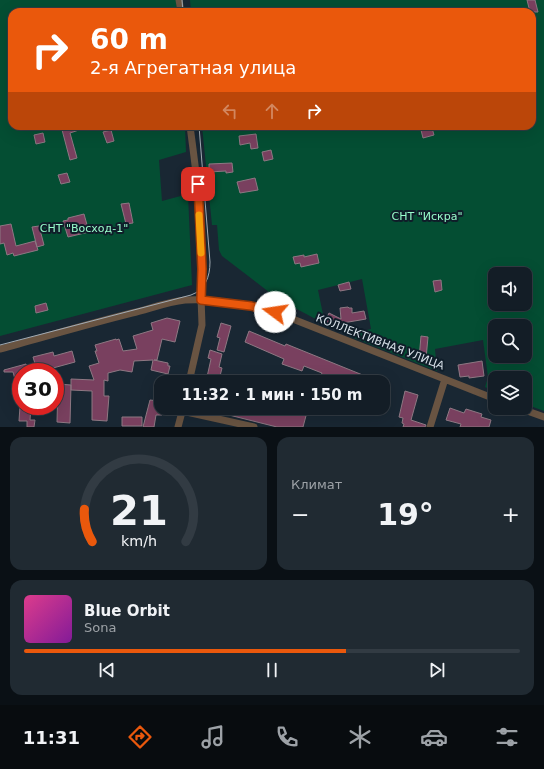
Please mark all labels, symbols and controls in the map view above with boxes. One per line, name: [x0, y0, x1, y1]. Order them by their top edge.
text: 60 m: [90, 23, 168, 56]
icon: right: [24, 24, 76, 76]
text: 2-я Агрегатная улица: [90, 57, 296, 78]
icon: left: [219, 100, 241, 122]
icon: ahead: [261, 100, 283, 122]
icon: right: [303, 100, 325, 122]
pin: [181, 167, 215, 201]
icon: arrive: [187, 173, 209, 195]
park label: СНТ "Искра": [392, 210, 462, 223]
park label: СНТ "Восход-1": [40, 222, 128, 235]
map controls: [488, 267, 532, 415]
button: sound: [488, 267, 532, 311]
position arrow: [254, 291, 296, 333]
street label: КОЛЛЕКТИВНАЯ УЛИЦА: [314, 311, 446, 373]
button: search: [488, 319, 532, 363]
speed limit sign: 30: [12, 363, 64, 415]
button: layers: [488, 371, 532, 415]
text: 11:32 · 1 мин · 150 m: [182, 386, 363, 404]
text: Климат: [291, 477, 342, 492]
text: 21: [110, 485, 167, 534]
text: 19°: [377, 497, 434, 532]
text: −: [291, 502, 309, 527]
text: +: [502, 502, 520, 527]
text: km/h: [120, 532, 157, 548]
text: Blue Orbit: [84, 602, 170, 620]
text: Sona: [84, 620, 116, 635]
icon: previous: [96, 659, 118, 681]
icon: pause: [261, 659, 283, 681]
icon: next: [426, 659, 448, 681]
icon: directions: [126, 723, 154, 751]
icon: music: [199, 723, 227, 751]
icon: phone: [273, 723, 301, 751]
icon: climate: [346, 723, 374, 751]
icon: car: [420, 723, 448, 751]
icon: filters: [493, 723, 521, 751]
text: 11:31: [23, 727, 80, 748]

